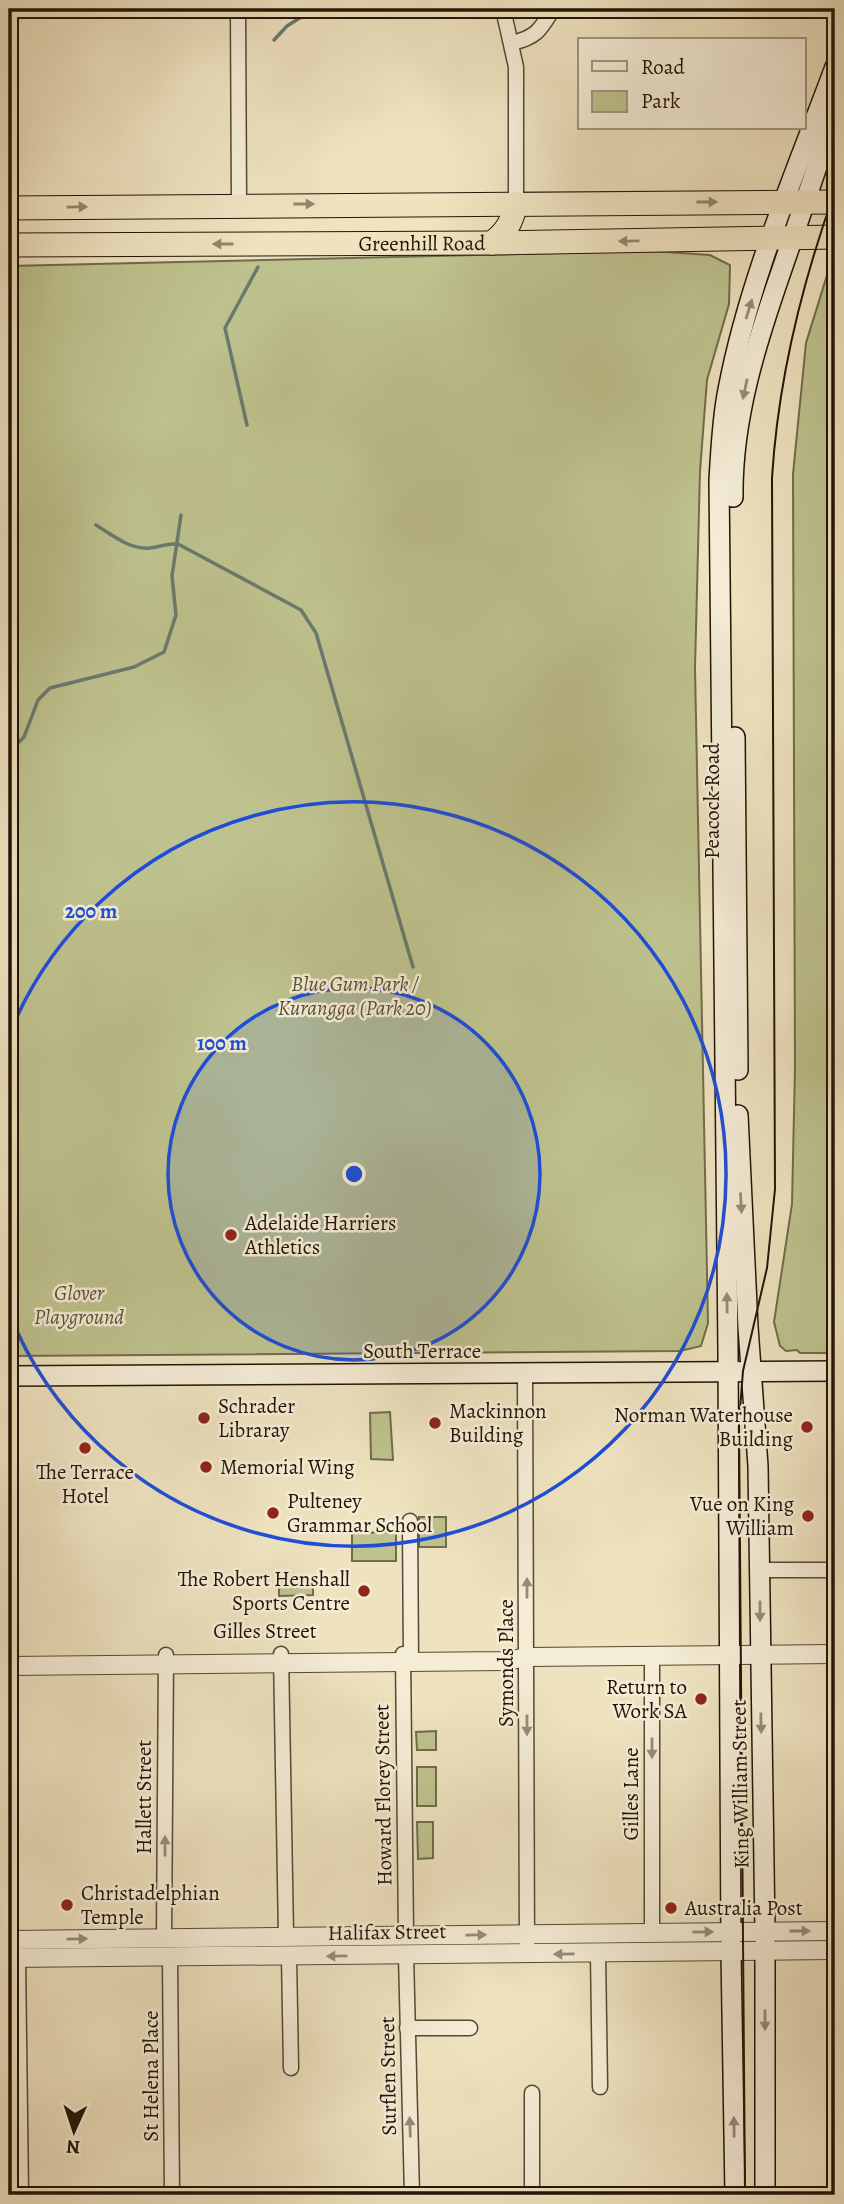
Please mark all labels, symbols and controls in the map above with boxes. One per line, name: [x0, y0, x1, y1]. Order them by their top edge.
legend: [578, 38, 806, 130]
text: Road: [641, 53, 685, 81]
text: Park: [641, 87, 681, 115]
one-way arrow: [696, 196, 718, 208]
one-way arrow: [294, 199, 316, 210]
one-way arrow: [66, 201, 88, 213]
street label: Greenhill Road: [358, 229, 486, 258]
one-way arrow: [618, 235, 640, 247]
one-way arrow: [212, 238, 234, 250]
one-way arrow: [744, 299, 754, 320]
one-way arrow: [740, 378, 751, 400]
street label: Peacock Road: [698, 742, 726, 859]
text: 200 m: [65, 897, 118, 925]
park label: Blue Gum Park / Kurangga (Park 20): [278, 970, 432, 1022]
text: 100 m: [197, 1029, 247, 1057]
centre of rings: [342, 1162, 366, 1186]
one-way arrow: [736, 1193, 747, 1215]
place label: Adelaide Harriers Athletics: [244, 1209, 396, 1261]
marker: Adelaide Harriers Athletics: [223, 1227, 239, 1243]
park label: Glover Playground: [34, 1279, 124, 1331]
one-way arrow: [722, 1292, 733, 1314]
street label: South Terrace: [363, 1337, 481, 1365]
place label: Schrader Libraray: [218, 1392, 295, 1444]
place label: Mackinnon Building: [449, 1397, 547, 1449]
place label: Norman Waterhouse Building: [614, 1401, 793, 1453]
marker: Schrader Libraray: [196, 1410, 212, 1426]
marker: Mackinnon Building: [427, 1415, 443, 1431]
marker: Norman Waterhouse Building: [799, 1419, 815, 1435]
marker: The Terrace Hotel: [77, 1440, 93, 1456]
place label: Memorial Wing: [220, 1453, 355, 1481]
place label: The Terrace Hotel: [36, 1458, 134, 1510]
marker: Memorial Wing: [198, 1459, 214, 1475]
place label: Pulteney Grammar School: [287, 1487, 432, 1539]
place label: Vue on King William: [689, 1490, 794, 1542]
marker: Pulteney Grammar School: [265, 1505, 281, 1521]
marker: Vue on King William: [800, 1508, 816, 1524]
place label: The Robert Henshall Sports Centre: [178, 1565, 350, 1617]
one-way arrow: [521, 1577, 533, 1599]
marker: The Robert Henshall Sports Centre: [356, 1583, 372, 1599]
street label: Symonds Place: [492, 1599, 520, 1727]
one-way arrow: [754, 1600, 766, 1622]
street label: Gilles Street: [213, 1617, 317, 1645]
place label: Return to Work SA: [606, 1673, 688, 1725]
marker: Return to Work SA: [693, 1691, 709, 1707]
street label: King William Street: [725, 1699, 755, 1869]
street label: Howard Florey Street: [367, 1704, 399, 1886]
one-way arrow: [756, 1712, 767, 1734]
one-way arrow: [521, 1714, 533, 1736]
one-way arrow: [646, 1738, 658, 1760]
street label: Hallett Street: [130, 1740, 158, 1854]
street label: Gilles Lane: [617, 1747, 645, 1841]
one-way arrow: [159, 1835, 170, 1857]
place label: Christadelphian Temple: [81, 1879, 220, 1931]
place label: Australia Post: [684, 1894, 803, 1922]
marker: Christadelphian Temple: [59, 1897, 75, 1913]
marker: Australia Post: [663, 1900, 679, 1916]
street label: Halifax Street: [327, 1917, 447, 1947]
one-way arrow: [789, 1925, 811, 1937]
one-way arrow: [693, 1926, 715, 1938]
one-way arrow: [465, 1929, 487, 1941]
one-way arrow: [66, 1934, 88, 1945]
one-way arrow: [553, 1948, 575, 1960]
one-way arrow: [326, 1950, 348, 1961]
one-way arrow: [759, 2009, 771, 2031]
street label: St Helena Place: [137, 2010, 165, 2142]
street label: Surflen Street: [373, 2016, 403, 2136]
north arrow: [38, 2096, 108, 2166]
one-way arrow: [404, 2116, 416, 2138]
one-way arrow: [728, 2116, 740, 2138]
text: N: [65, 2134, 81, 2160]

